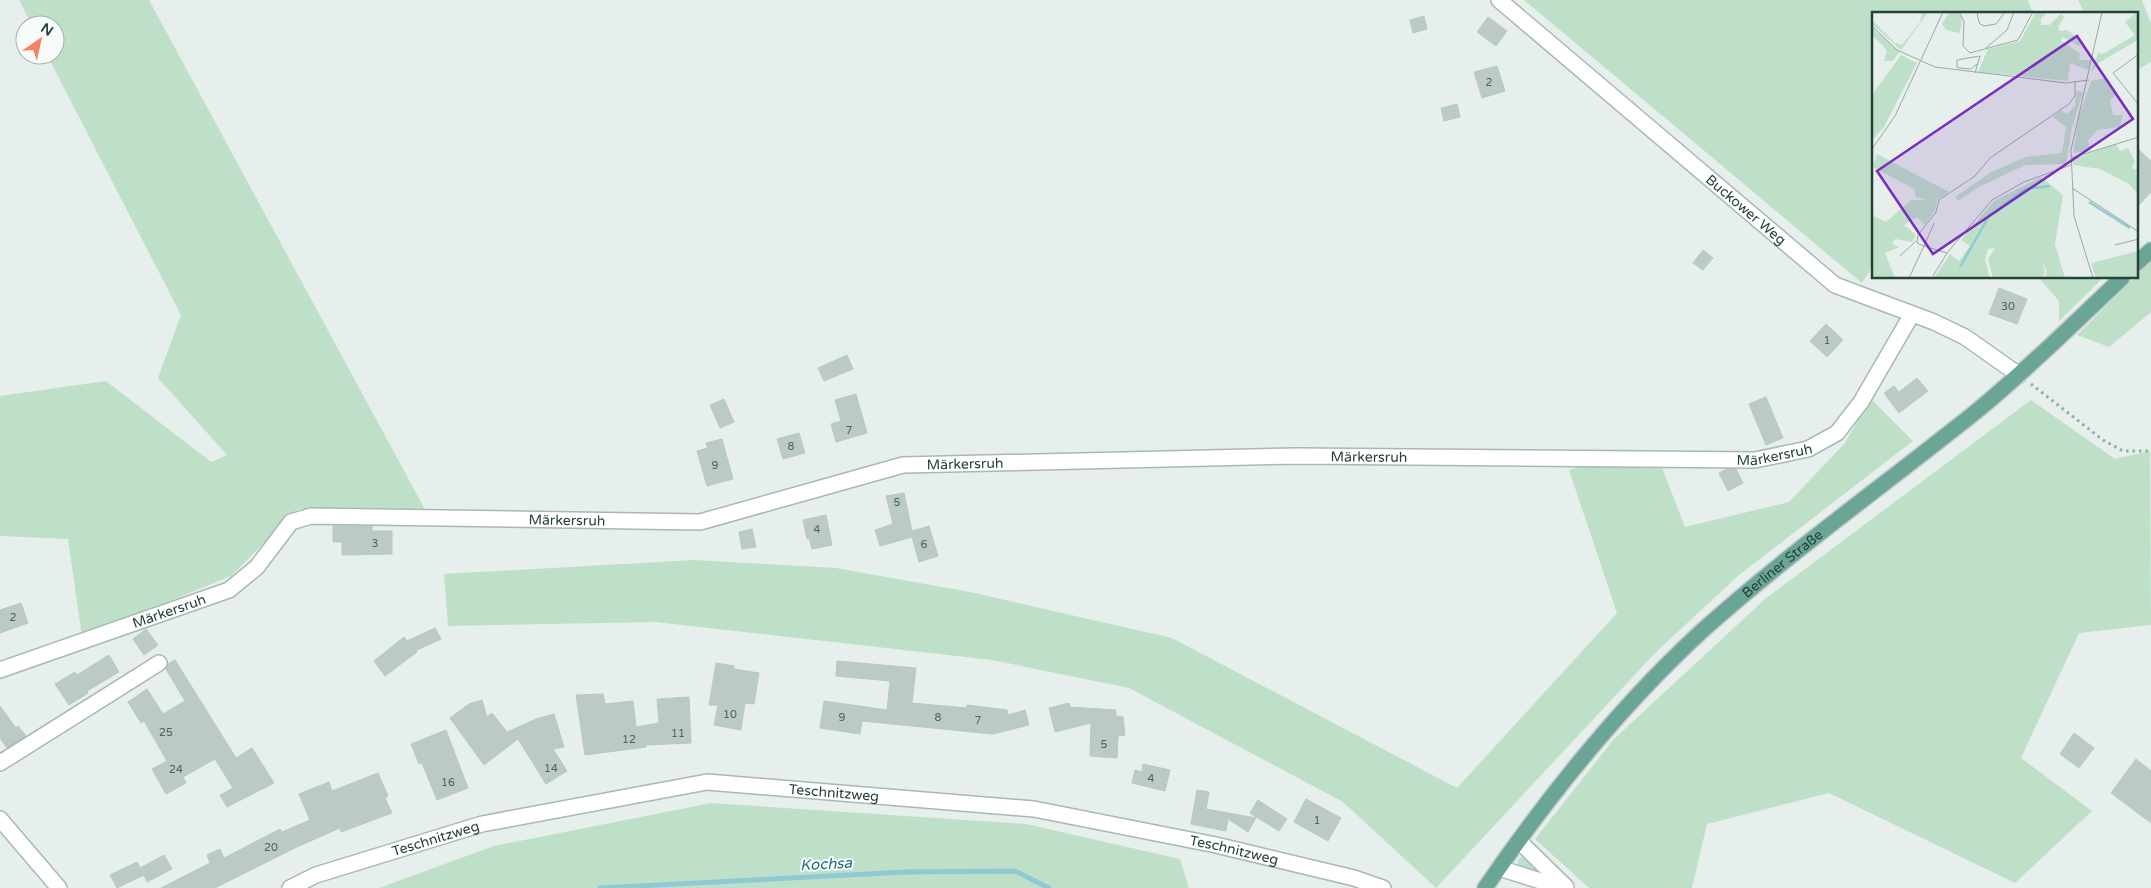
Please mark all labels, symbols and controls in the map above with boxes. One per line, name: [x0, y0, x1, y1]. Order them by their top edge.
inset map: [1872, 12, 2138, 279]
north arrow: [15, 15, 65, 65]
text: N: [38, 19, 56, 40]
house number: 2: [1486, 76, 1493, 89]
street label: Buckower Weg: [1703, 171, 1790, 248]
house number: 30: [2001, 300, 2015, 313]
house number: 1: [1824, 334, 1830, 347]
house number: 7: [846, 424, 853, 437]
house number: 8: [788, 440, 795, 453]
street label: Märkersruh: [1736, 440, 1814, 469]
street label: Märkersruh: [1330, 448, 1407, 465]
street label: Märkersruh: [926, 454, 1004, 473]
house number: 9: [712, 459, 719, 472]
house number: 5: [894, 496, 901, 509]
street label: Märkersruh: [528, 511, 605, 529]
house number: 4: [814, 523, 821, 536]
street label: Berliner Straße: [1738, 526, 1826, 601]
house number: 3: [372, 537, 379, 550]
house number: 6: [921, 538, 928, 551]
street label: Märkersruh: [130, 590, 208, 632]
house number: 2: [10, 611, 17, 624]
house number: 10: [723, 708, 737, 721]
house number: 9: [839, 711, 846, 724]
house number: 8: [935, 711, 942, 724]
house number: 7: [975, 714, 982, 727]
house number: 25: [159, 726, 173, 739]
house number: 11: [671, 727, 685, 740]
house number: 12: [622, 733, 636, 746]
house number: 5: [1101, 738, 1108, 751]
house number: 14: [544, 762, 558, 775]
house number: 24: [169, 763, 183, 776]
house number: 4: [1148, 772, 1155, 785]
house number: 16: [441, 776, 455, 789]
street label: Teschnitzweg: [788, 780, 880, 805]
house number: 1: [1314, 814, 1320, 827]
street label: Teschnitzweg: [390, 817, 481, 860]
street label: Teschnitzweg: [1188, 832, 1280, 868]
house number: 20: [264, 841, 278, 854]
water label: Kochsa: [800, 854, 853, 874]

